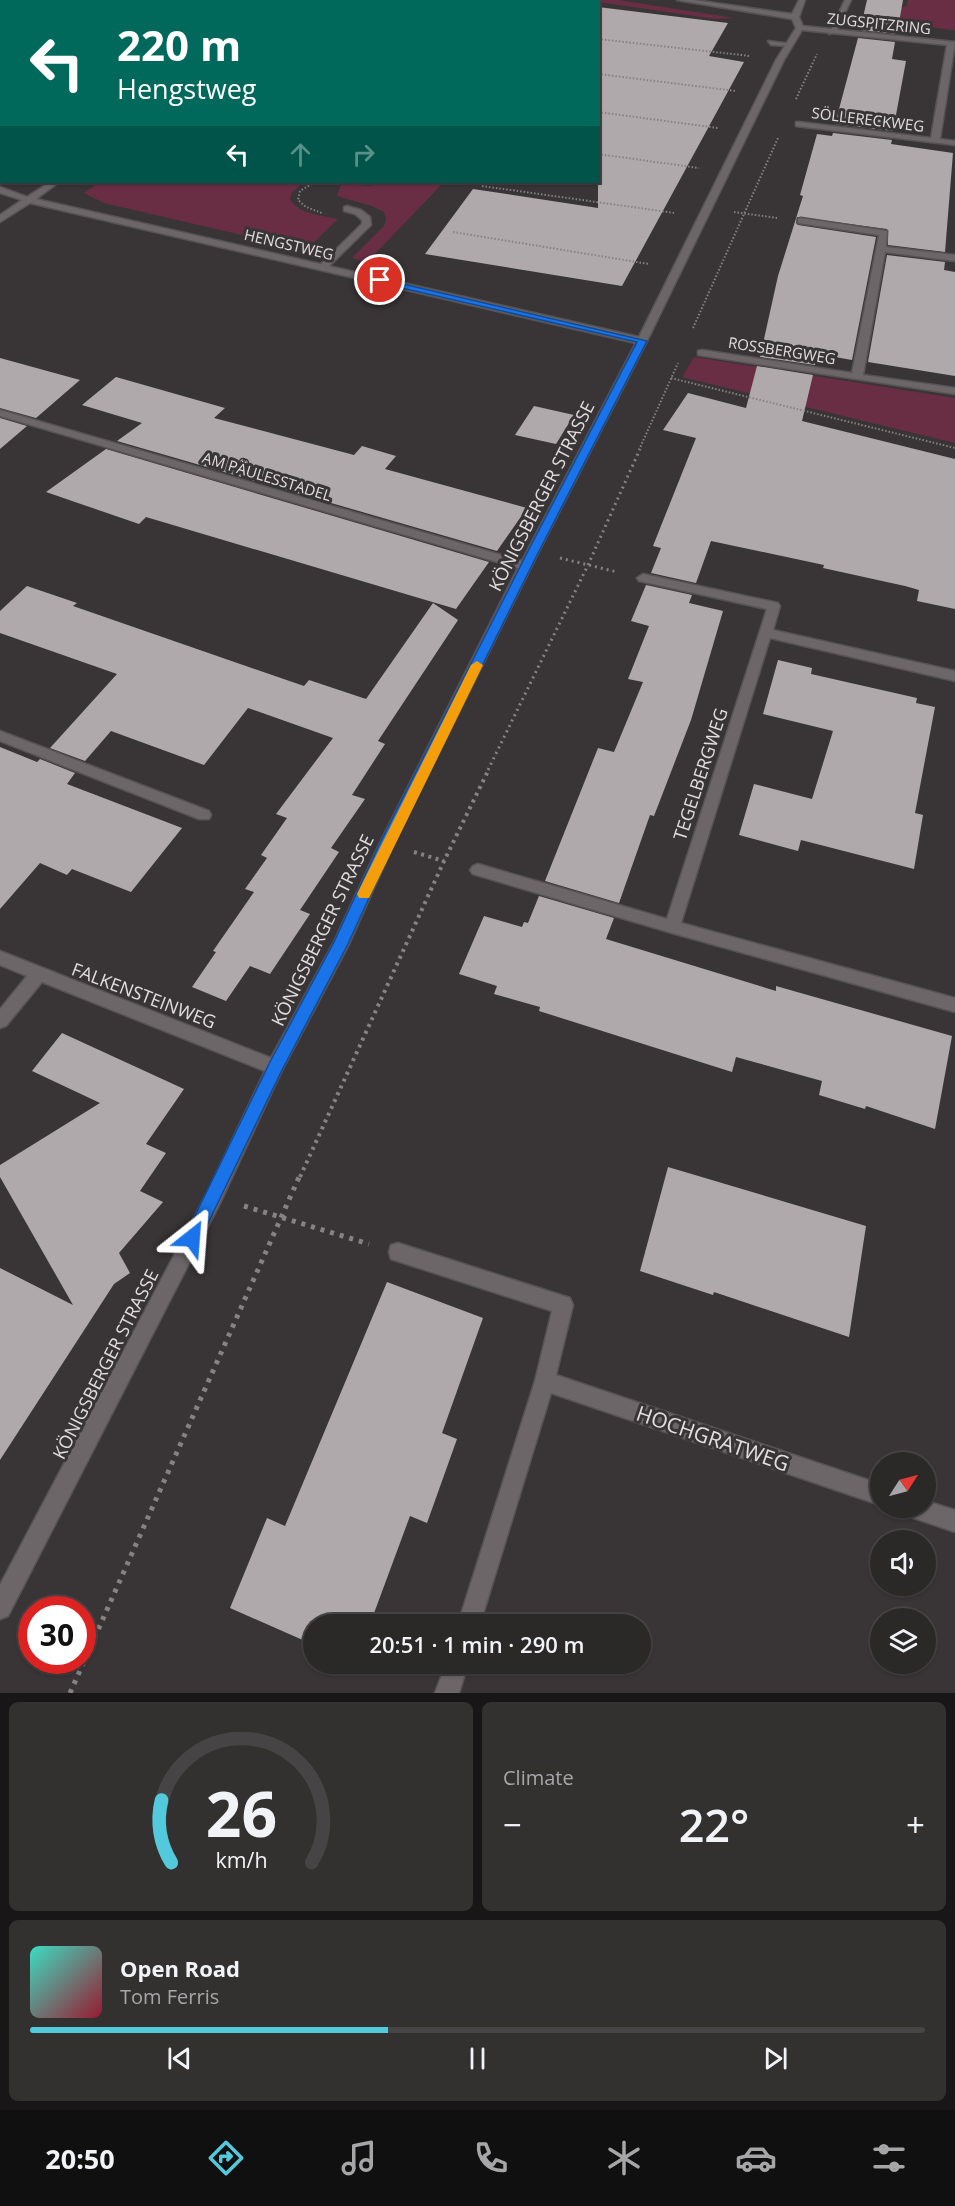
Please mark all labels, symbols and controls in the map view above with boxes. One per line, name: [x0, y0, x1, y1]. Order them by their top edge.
street label: ZUGSPITZRING: [826, 8, 932, 38]
text: 220 m: [117, 16, 241, 73]
icon: left: [18, 24, 96, 102]
text: Hengstweg: [117, 70, 257, 107]
street label: SÖLLERECKWEG: [811, 102, 925, 136]
icon: left: [221, 138, 254, 171]
icon: ahead: [284, 138, 317, 171]
icon: right: [347, 138, 380, 171]
street label: HENGSTWEG: [242, 224, 336, 264]
pin: [354, 254, 405, 305]
icon: arrive: [363, 263, 396, 296]
street label: ROSSBERGWEG: [727, 332, 837, 368]
street label: KÖNIGSBERGER STRASSE: [483, 397, 599, 595]
street label: AM PÄULESSTADEL: [200, 447, 334, 505]
street label: TEGELBERGWEG: [667, 705, 733, 843]
street label: KÖNIGSBERGER STRASSE: [265, 830, 379, 1030]
street label: FALKENSTEINWEG: [68, 956, 220, 1034]
position arrow: [160, 1206, 224, 1270]
street label: KÖNIGSBERGER STRASSE: [47, 1265, 163, 1463]
street label: HOCHGRATWEG: [633, 1399, 793, 1477]
north arrow: [870, 1452, 936, 1518]
map controls: [870, 1452, 936, 1674]
button: sound: [870, 1530, 936, 1596]
speed limit sign: 30: [18, 1596, 96, 1674]
button: layers: [870, 1608, 936, 1674]
text: 20:51 · 1 min · 290 m: [369, 1629, 585, 1659]
text: Climate: [503, 1764, 574, 1791]
text: 26: [205, 1770, 277, 1855]
text: 22°: [679, 1794, 749, 1855]
text: −: [503, 1802, 522, 1847]
text: +: [906, 1802, 925, 1847]
text: km/h: [215, 1846, 267, 1875]
text: Open Road: [120, 1953, 240, 1983]
text: Tom Ferris: [120, 1983, 219, 2010]
icon: previous: [163, 2042, 196, 2075]
icon: pause: [461, 2042, 494, 2075]
icon: next: [759, 2042, 792, 2075]
icon: directions: [205, 2137, 247, 2179]
icon: music: [338, 2137, 380, 2179]
icon: phone: [470, 2137, 512, 2179]
icon: climate: [603, 2137, 645, 2179]
icon: car: [735, 2137, 777, 2179]
icon: filters: [868, 2137, 910, 2179]
text: 20:50: [45, 2140, 115, 2177]

